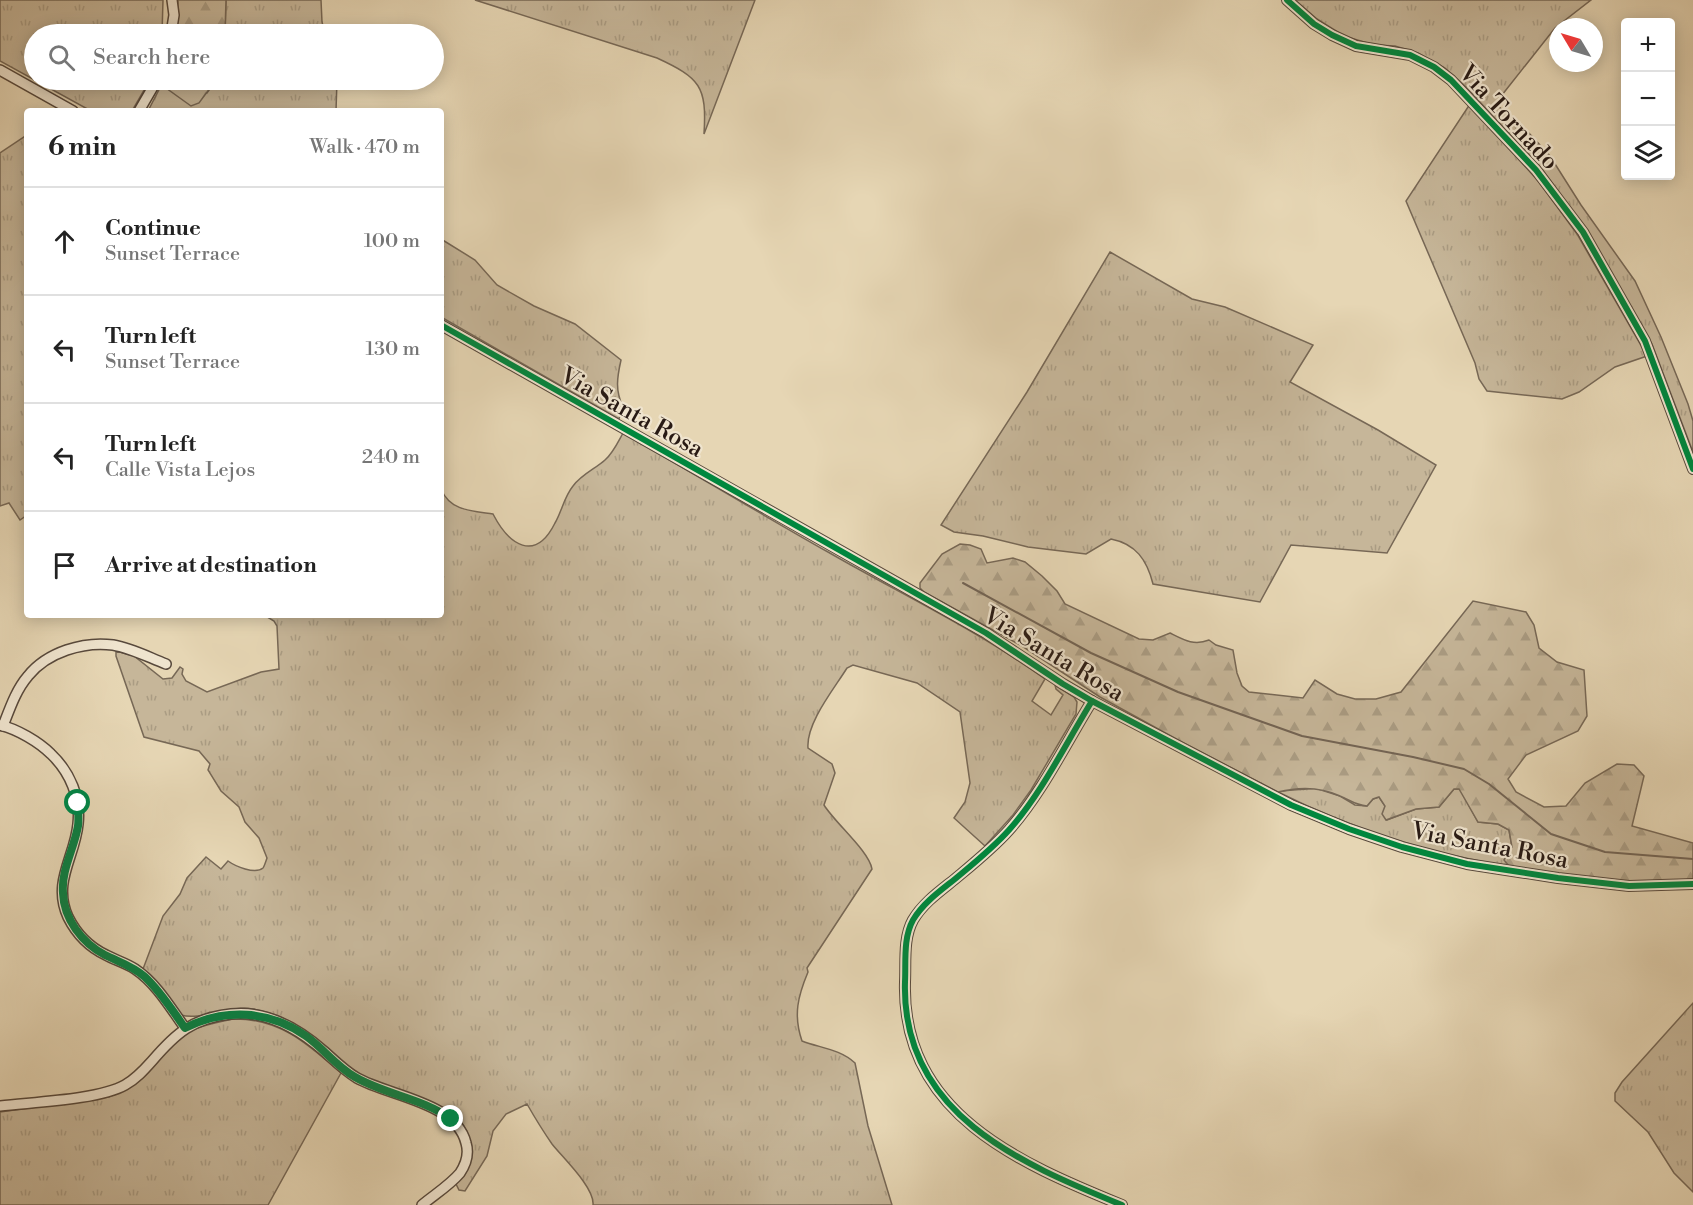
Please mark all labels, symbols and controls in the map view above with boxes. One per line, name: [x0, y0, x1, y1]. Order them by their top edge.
north arrow: [1549, 18, 1603, 72]
map controls: [1621, 18, 1675, 180]
button: +: [1621, 18, 1675, 72]
search box: [24, 24, 444, 90]
icon: search: [45, 41, 78, 74]
text: Search here: [93, 44, 210, 71]
street label: Via Tornado: [1451, 58, 1565, 177]
button: −: [1621, 72, 1675, 126]
button: layers: [1621, 126, 1675, 180]
text: 6 min: [48, 131, 116, 163]
text: Walk · 470 m: [310, 135, 420, 160]
text: Continue: [105, 215, 201, 242]
icon: ahead: [48, 225, 81, 258]
text: 100 m: [364, 229, 420, 254]
text: Sunset Terrace: [105, 242, 240, 267]
text: Turn left: [105, 323, 196, 350]
icon: left: [48, 333, 81, 366]
text: 130 m: [365, 337, 420, 362]
text: Sunset Terrace: [105, 350, 240, 375]
street label: Via Santa Rosa: [554, 361, 709, 465]
text: Turn left: [105, 431, 196, 458]
icon: left: [48, 441, 81, 474]
text: 240 m: [362, 445, 420, 470]
text: Calle Vista Lejos: [105, 458, 255, 483]
icon: arrive: [48, 549, 81, 582]
text: Arrive at destination: [105, 552, 317, 579]
street label: Via Santa Rosa: [977, 600, 1130, 709]
route start: [64, 789, 90, 815]
street label: Via Santa Rosa: [1408, 816, 1572, 876]
route end: [437, 1105, 463, 1131]

